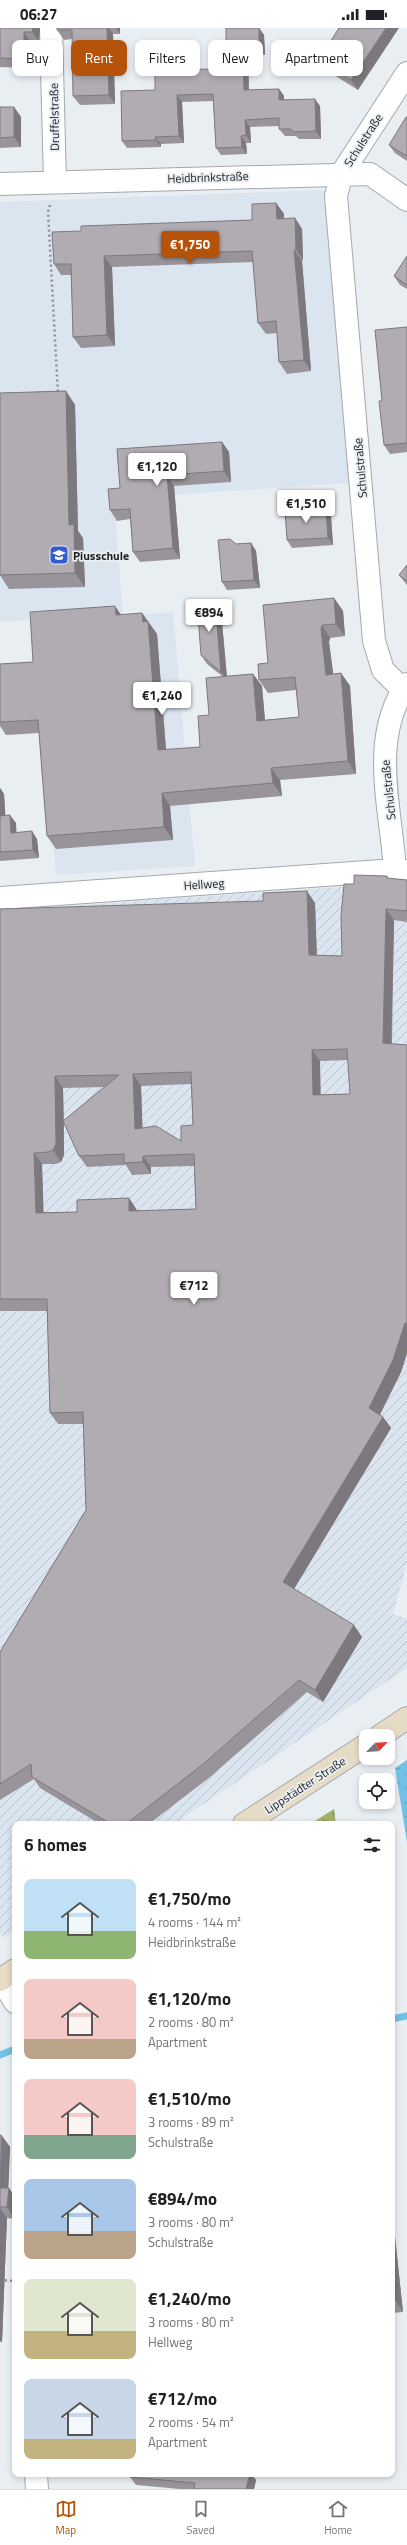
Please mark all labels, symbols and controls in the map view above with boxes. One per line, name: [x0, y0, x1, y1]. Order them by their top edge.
text: 06:27: [20, 3, 57, 26]
chip: Buy: [12, 40, 63, 76]
chip: Rent: [71, 40, 127, 76]
chip: Filters: [135, 40, 200, 76]
chip: New: [208, 40, 263, 76]
chip: Apartment: [271, 40, 363, 76]
street label: Druffelstraße: [44, 83, 64, 151]
street label: Schulstraße: [339, 110, 387, 170]
street label: Heidbrinkstraße: [167, 166, 249, 188]
pin: €1,750: [157, 231, 223, 265]
text: €1,750: [170, 234, 210, 254]
street label: Schulstraße: [348, 437, 372, 499]
pin: €1,120: [124, 453, 190, 487]
text: €1,120: [137, 456, 177, 476]
pin: €1,510: [273, 490, 339, 524]
text: €1,510: [286, 493, 326, 513]
school or university icon: Piusschule: [48, 544, 70, 566]
place label: Piusschule: [73, 546, 129, 565]
pin: €894: [185, 599, 233, 633]
text: €894: [194, 602, 224, 622]
pin: €1,240: [129, 682, 195, 716]
text: €1,240: [142, 685, 182, 705]
street label: Schulstraße: [375, 759, 401, 821]
street label: Hellweg: [183, 873, 225, 895]
pin: €712: [170, 1272, 218, 1306]
text: €712: [179, 1275, 209, 1295]
north arrow: [359, 1729, 395, 1765]
map controls: [359, 1729, 395, 1809]
street label: Lippstädter Straße: [260, 1751, 350, 1819]
button: locate: [359, 1773, 395, 1809]
text: 6 homes: [24, 1832, 87, 1858]
icon: filters: [361, 1834, 383, 1856]
text: €1,750/mo: [148, 1886, 231, 1912]
icon: home: [56, 1895, 104, 1943]
text: 4 rooms · 144 m²: [148, 1912, 241, 1932]
text: Heidbrinkstraße: [148, 1932, 236, 1952]
text: €1,120/mo: [148, 1986, 231, 2012]
icon: home: [56, 1995, 104, 2043]
text: 2 rooms · 80 m²: [148, 2012, 234, 2032]
text: Apartment: [148, 2032, 207, 2052]
text: €1,510/mo: [148, 2086, 231, 2112]
icon: home: [56, 2095, 104, 2143]
text: 3 rooms · 89 m²: [148, 2112, 234, 2132]
text: Schulstraße: [148, 2132, 213, 2152]
text: €894/mo: [148, 2186, 217, 2212]
icon: home: [56, 2195, 104, 2243]
text: 3 rooms · 80 m²: [148, 2212, 234, 2232]
text: Schulstraße: [148, 2232, 213, 2252]
text: €1,240/mo: [148, 2286, 231, 2312]
icon: home: [56, 2295, 104, 2343]
text: 3 rooms · 80 m²: [148, 2312, 234, 2332]
text: Hellweg: [148, 2332, 192, 2352]
text: €712/mo: [148, 2386, 217, 2412]
icon: home: [56, 2395, 104, 2443]
text: 2 rooms · 54 m²: [148, 2412, 234, 2432]
text: Apartment: [148, 2432, 207, 2452]
tab: Map: [55, 2498, 77, 2538]
tab: Saved: [187, 2498, 215, 2538]
tab: Home: [324, 2498, 352, 2538]

